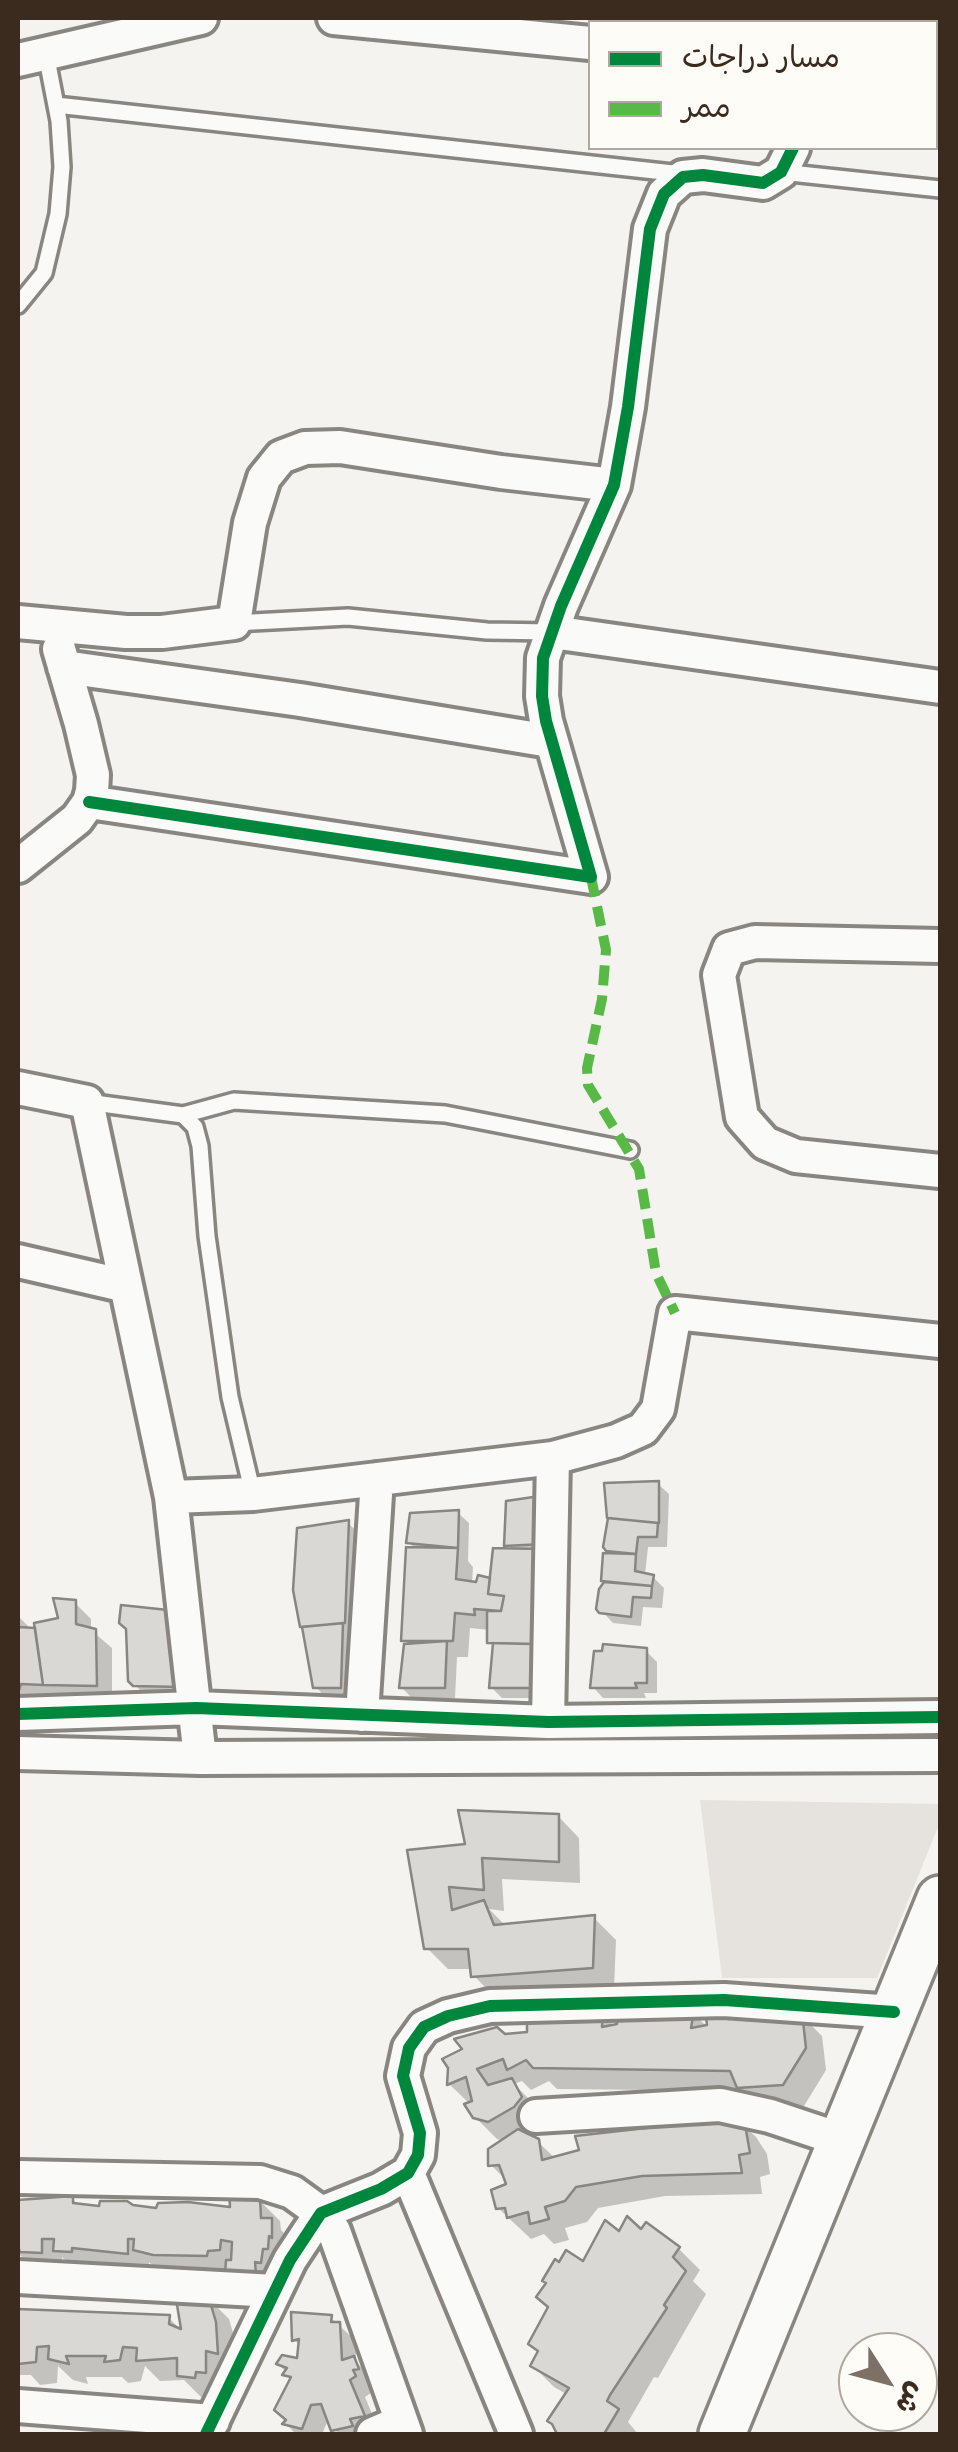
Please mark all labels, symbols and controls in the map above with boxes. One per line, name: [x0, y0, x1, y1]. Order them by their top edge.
legend: [588, 20, 938, 150]
text: مسار دراجات: [682, 38, 840, 76]
text: ممر: [682, 88, 731, 126]
north arrow: [838, 2332, 938, 2432]
text: ش: [888, 2376, 934, 2422]

